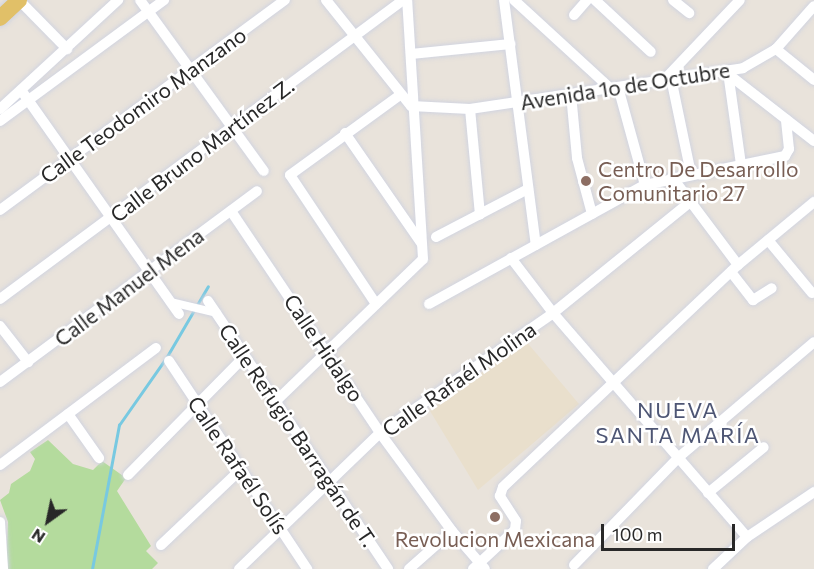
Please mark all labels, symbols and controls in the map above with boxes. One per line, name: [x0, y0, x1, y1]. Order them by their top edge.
street label: Calle Teodomiro Manzano: [35, 22, 251, 188]
street label: Avenida 1o de Octubre: [518, 57, 732, 115]
street label: Calle Bruno Martínez Z.: [105, 73, 299, 227]
place label: Centro De Desarrollo Comunitario 27: [598, 156, 799, 206]
marker: Centro De Desarrollo Comunitario 27: [579, 174, 593, 188]
street label: Calle Manuel Mena: [49, 223, 209, 351]
street label: Calle Hidalgo: [279, 289, 369, 407]
street label: Calle Rafaél Molina: [377, 316, 541, 442]
street label: Calle Refugio Barragán de T.: [214, 319, 382, 551]
street label: Calle Rafaél Solís: [183, 391, 293, 539]
district label: NUEVA SANTA MARÍA: [595, 396, 761, 448]
north arrow: [18, 491, 78, 551]
marker: Revolucion Mexicana: [488, 510, 502, 524]
scale bar: [604, 512, 738, 550]
text: 100 m: [612, 523, 662, 545]
text: N: [28, 525, 48, 548]
place label: Revolucion Mexicana: [395, 526, 595, 552]

